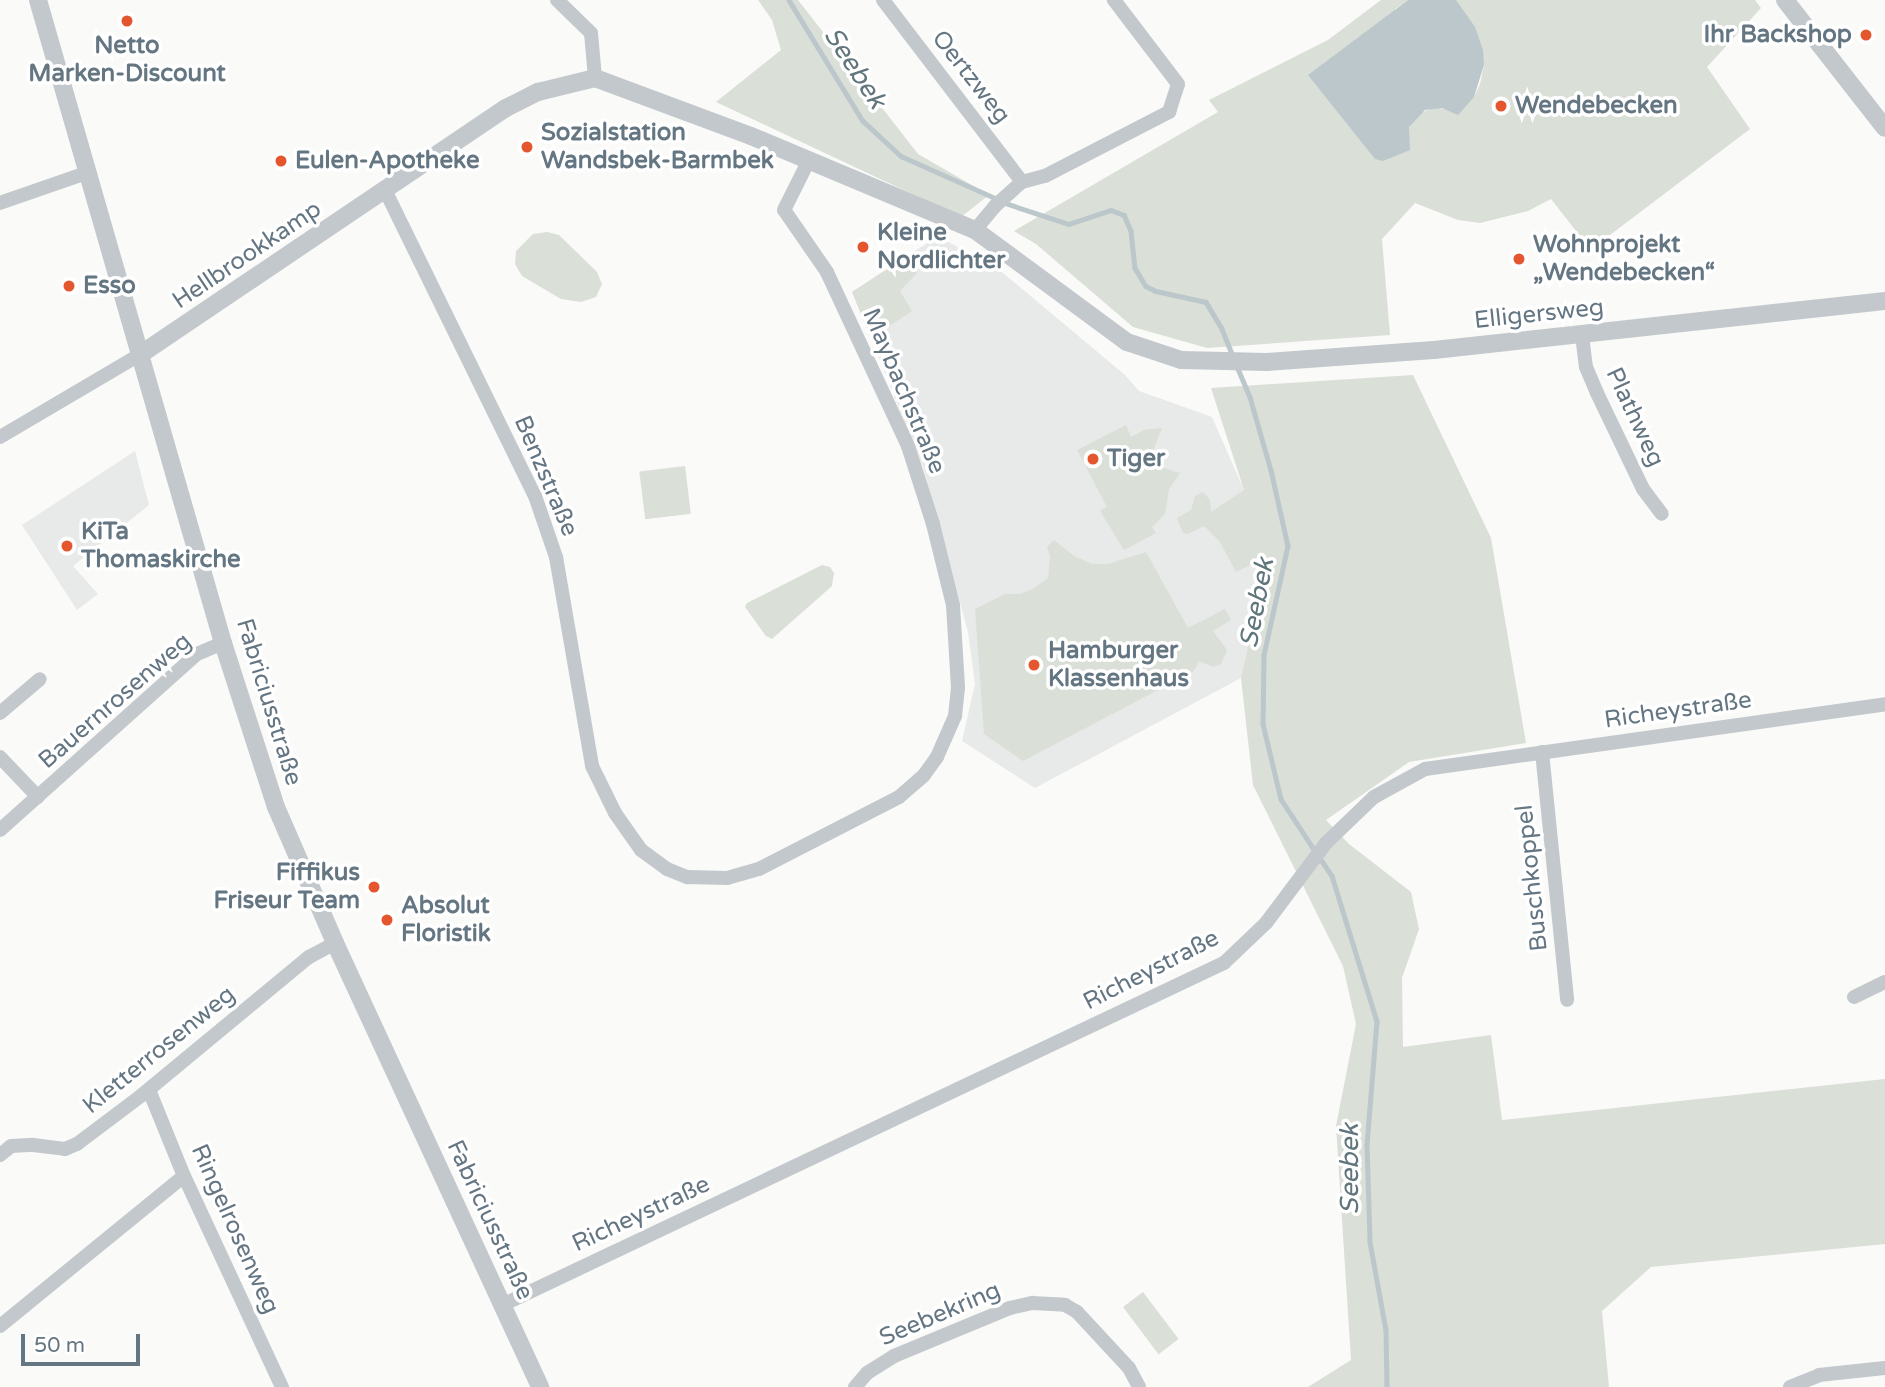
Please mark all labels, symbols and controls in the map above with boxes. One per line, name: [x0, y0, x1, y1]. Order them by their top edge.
marker: Netto Marken-Discount: [119, 13, 135, 29]
water label: Seebek: [817, 21, 893, 115]
place label: Ihr Backshop: [1704, 21, 1852, 49]
street label: Oertzweg: [926, 25, 1016, 129]
marker: Ihr Backshop: [1858, 27, 1874, 43]
place label: Netto Marken-Discount: [28, 32, 226, 88]
place label: Wendebecken: [1515, 92, 1678, 120]
marker: Wendebecken: [1493, 98, 1509, 114]
place label: Sozialstation Wandsbek-Barmbek: [541, 119, 774, 175]
marker: Sozialstation Wandsbek-Barmbek: [519, 139, 535, 155]
place label: Eulen-Apotheke: [295, 147, 479, 175]
marker: Eulen-Apotheke: [273, 153, 289, 169]
street label: Hellbrookkamp: [167, 195, 327, 315]
place label: Kleine Nordlichter: [877, 219, 1005, 275]
place label: Wohnprojekt „Wendebecken“: [1533, 231, 1715, 287]
marker: Kleine Nordlichter: [855, 239, 871, 255]
marker: Wohnprojekt „Wendebecken“: [1511, 251, 1527, 267]
place label: Esso: [83, 272, 136, 300]
marker: Esso: [61, 278, 77, 294]
street label: Elligersweg: [1473, 293, 1605, 335]
street label: Maybachstraße: [856, 304, 952, 478]
street label: Plathweg: [1599, 363, 1671, 471]
street label: Benzstraße: [508, 411, 584, 541]
place label: Tiger: [1107, 445, 1165, 473]
marker: Tiger: [1085, 451, 1101, 467]
place label: KiTa Thomaskirche: [81, 518, 241, 574]
marker: KiTa Thomaskirche: [59, 538, 75, 554]
water label: Seebek: [1233, 555, 1281, 651]
street label: Fabriciusstraße: [230, 615, 308, 789]
street label: Bauernrosenweg: [33, 627, 197, 775]
place label: Hamburger Klassenhaus: [1048, 637, 1189, 693]
marker: Hamburger Klassenhaus: [1026, 657, 1042, 673]
street label: Richeystraße: [1603, 685, 1753, 735]
street label: Buschkoppel: [1510, 803, 1554, 953]
place label: Fiffikus Friseur Team: [214, 859, 360, 915]
marker: Fiffikus Friseur Team: [366, 879, 382, 895]
place label: Absolut Floristik: [401, 892, 491, 948]
marker: Absolut Floristik: [379, 912, 395, 928]
street label: Richeystraße: [1078, 924, 1224, 1016]
street label: Kletterrosenweg: [77, 980, 241, 1120]
water label: Seebek: [1334, 1124, 1366, 1214]
street label: Fabriciusstraße: [440, 1136, 540, 1304]
street label: Ringelrosenweg: [185, 1140, 285, 1318]
street label: Richeystraße: [568, 1170, 714, 1258]
street label: Seebekring: [875, 1276, 1005, 1352]
scale bar: [24, 1320, 144, 1364]
text: 50 m: [34, 1333, 85, 1358]

